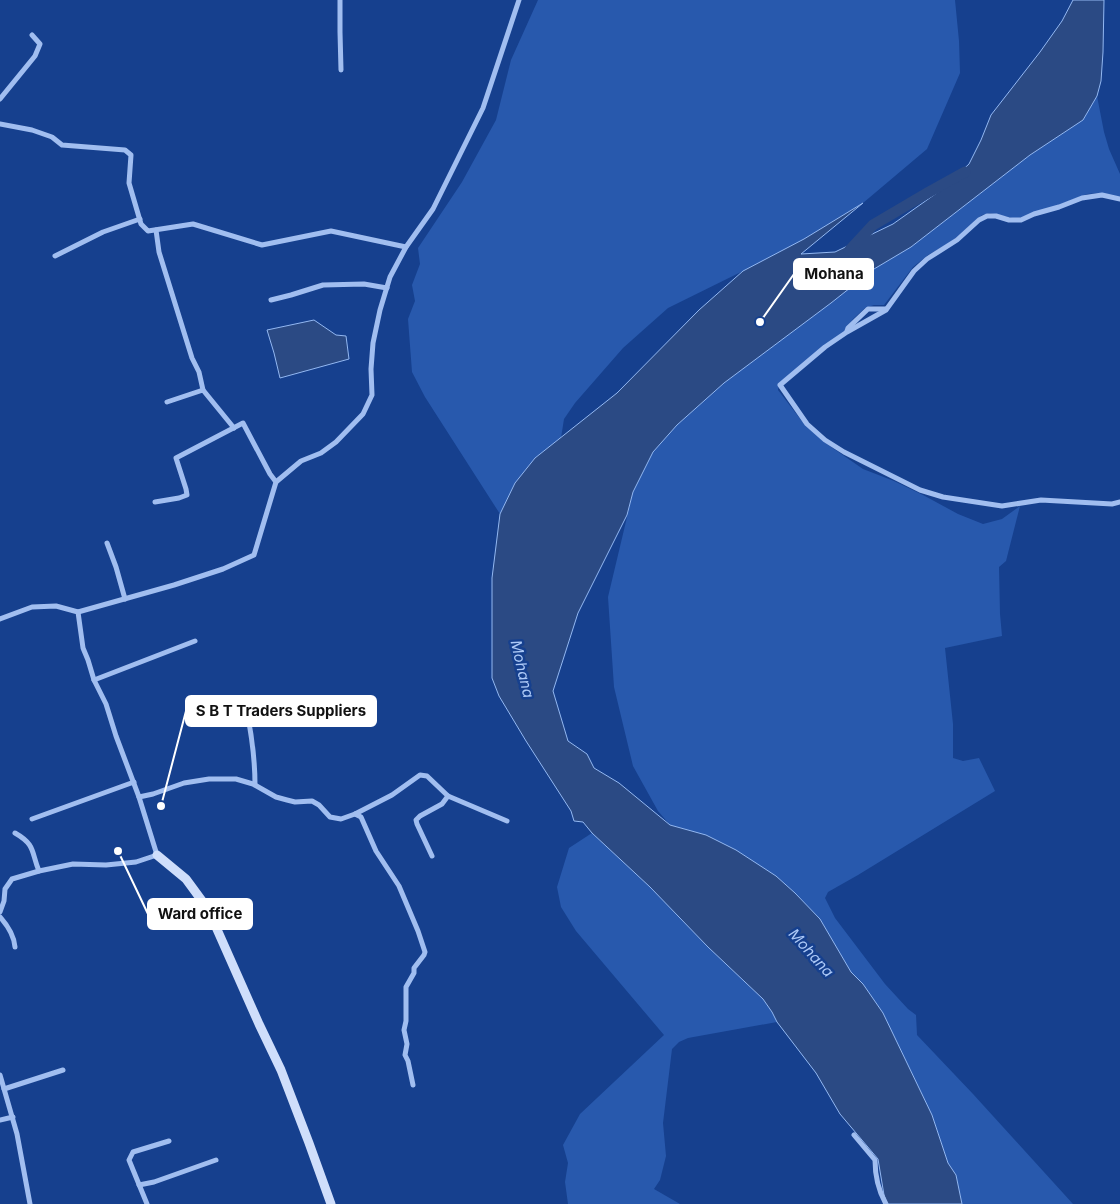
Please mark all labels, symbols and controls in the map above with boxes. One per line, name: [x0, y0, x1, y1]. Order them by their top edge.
callout: Mohana: [794, 259, 873, 289]
text: Mohana: [804, 264, 864, 283]
water label: Mohana: [507, 638, 538, 700]
callout: S B T Traders Suppliers: [186, 696, 376, 726]
text: S B T Traders Suppliers: [196, 701, 366, 720]
callout: Ward office: [148, 899, 252, 929]
text: Ward office: [158, 904, 242, 923]
water label: Mohana: [785, 924, 838, 981]

